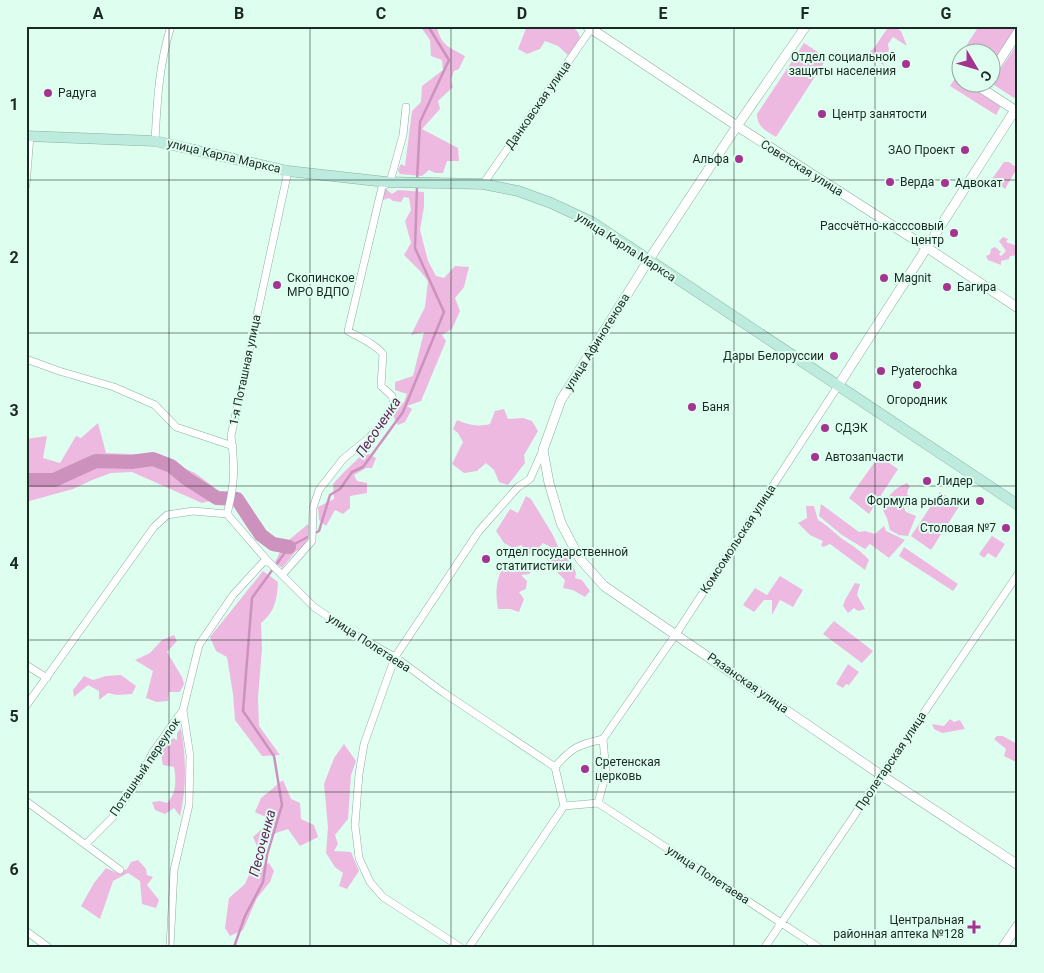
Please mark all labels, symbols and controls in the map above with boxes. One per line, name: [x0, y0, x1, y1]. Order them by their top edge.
text: A: [93, 4, 104, 23]
text: B: [234, 4, 244, 23]
text: C: [376, 4, 386, 23]
text: D: [517, 4, 527, 23]
text: E: [659, 4, 668, 23]
text: F: [801, 4, 810, 23]
text: G: [941, 4, 952, 23]
north arrow: [952, 42, 1002, 92]
place label: Отдел социальной защиты населения: [789, 50, 896, 78]
street label: Данковская улица: [502, 58, 574, 152]
marker: Отдел социальной защиты населения: [900, 58, 912, 70]
text: С: [977, 67, 995, 85]
place label: Радуга: [58, 86, 97, 100]
marker: Радуга: [42, 87, 54, 99]
text: 1: [9, 95, 19, 114]
place label: Центр занятости: [832, 107, 927, 121]
marker: Центр занятости: [816, 108, 828, 120]
street label: улица Карла Маркса: [166, 136, 282, 176]
street label: Советская улица: [758, 137, 846, 199]
place label: ЗАО Проект: [888, 143, 955, 157]
marker: ЗАО Проект: [959, 144, 971, 156]
place label: Альфа: [692, 152, 729, 166]
marker: Альфа: [733, 153, 745, 165]
place label: Верда: [900, 175, 934, 189]
marker: Верда: [884, 176, 896, 188]
place label: Адвокат: [955, 176, 1003, 190]
marker: Адвокат: [939, 177, 951, 189]
street label: улица Карла Маркса: [573, 209, 679, 285]
place label: Рассчётно-касссовый центр: [820, 219, 944, 247]
marker: Рассчётно-касссовый центр: [948, 227, 960, 239]
text: 2: [9, 248, 19, 267]
place label: Скопинское МРО ВДПО: [287, 271, 355, 299]
place label: Magnit: [894, 271, 931, 285]
marker: Magnit: [878, 272, 890, 284]
marker: Скопинское МРО ВДПО: [271, 279, 283, 291]
place label: Багира: [957, 280, 996, 294]
marker: Багира: [941, 281, 953, 293]
street label: улица Афиногенова: [561, 291, 633, 393]
street label: 1-я Поташная улица: [226, 313, 264, 427]
place label: Дары Белоруссии: [723, 349, 824, 363]
marker: Дары Белоруссии: [828, 350, 840, 362]
place label: Pyaterochka: [891, 364, 957, 378]
marker: Pyaterochka: [875, 365, 887, 377]
marker: Огородник: [911, 379, 923, 391]
place label: Огородник: [887, 393, 948, 407]
water label: Песоченка: [352, 394, 404, 460]
place label: Баня: [702, 400, 730, 414]
text: 3: [9, 401, 19, 420]
marker: Баня: [686, 401, 698, 413]
place label: СДЭК: [835, 421, 868, 435]
marker: СДЭК: [819, 422, 831, 434]
place label: Автозапчасти: [825, 450, 904, 464]
marker: Автозапчасти: [809, 451, 821, 463]
place label: Лидер: [937, 474, 973, 488]
marker: Лидер: [921, 475, 933, 487]
street label: Комсомольская улица: [697, 482, 779, 596]
place label: Формула рыбалки: [867, 494, 970, 508]
marker: Формула рыбалки: [974, 495, 986, 507]
place label: Столовая №7: [920, 521, 996, 535]
marker: Столовая №7: [1000, 522, 1012, 534]
place label: отдел государственной статитистики: [496, 545, 628, 573]
marker: отдел государственной статитистики: [480, 553, 492, 565]
text: 4: [9, 554, 19, 573]
street label: улица Полетаева: [325, 611, 413, 675]
street label: Рязанская улица: [705, 650, 791, 716]
text: 5: [9, 707, 19, 726]
street label: Пролетарская улица: [853, 709, 929, 813]
street label: Поташный переулок: [107, 715, 183, 819]
place label: Сретенская церковь: [595, 755, 660, 783]
marker: Сретенская церковь: [579, 763, 591, 775]
water label: Песоченка: [245, 808, 279, 878]
street label: улица Полетаева: [664, 843, 752, 907]
text: 6: [9, 860, 19, 879]
place label: Центральная районная аптека №128: [833, 913, 964, 941]
marker: Центральная районная аптека №128: [968, 921, 980, 933]

